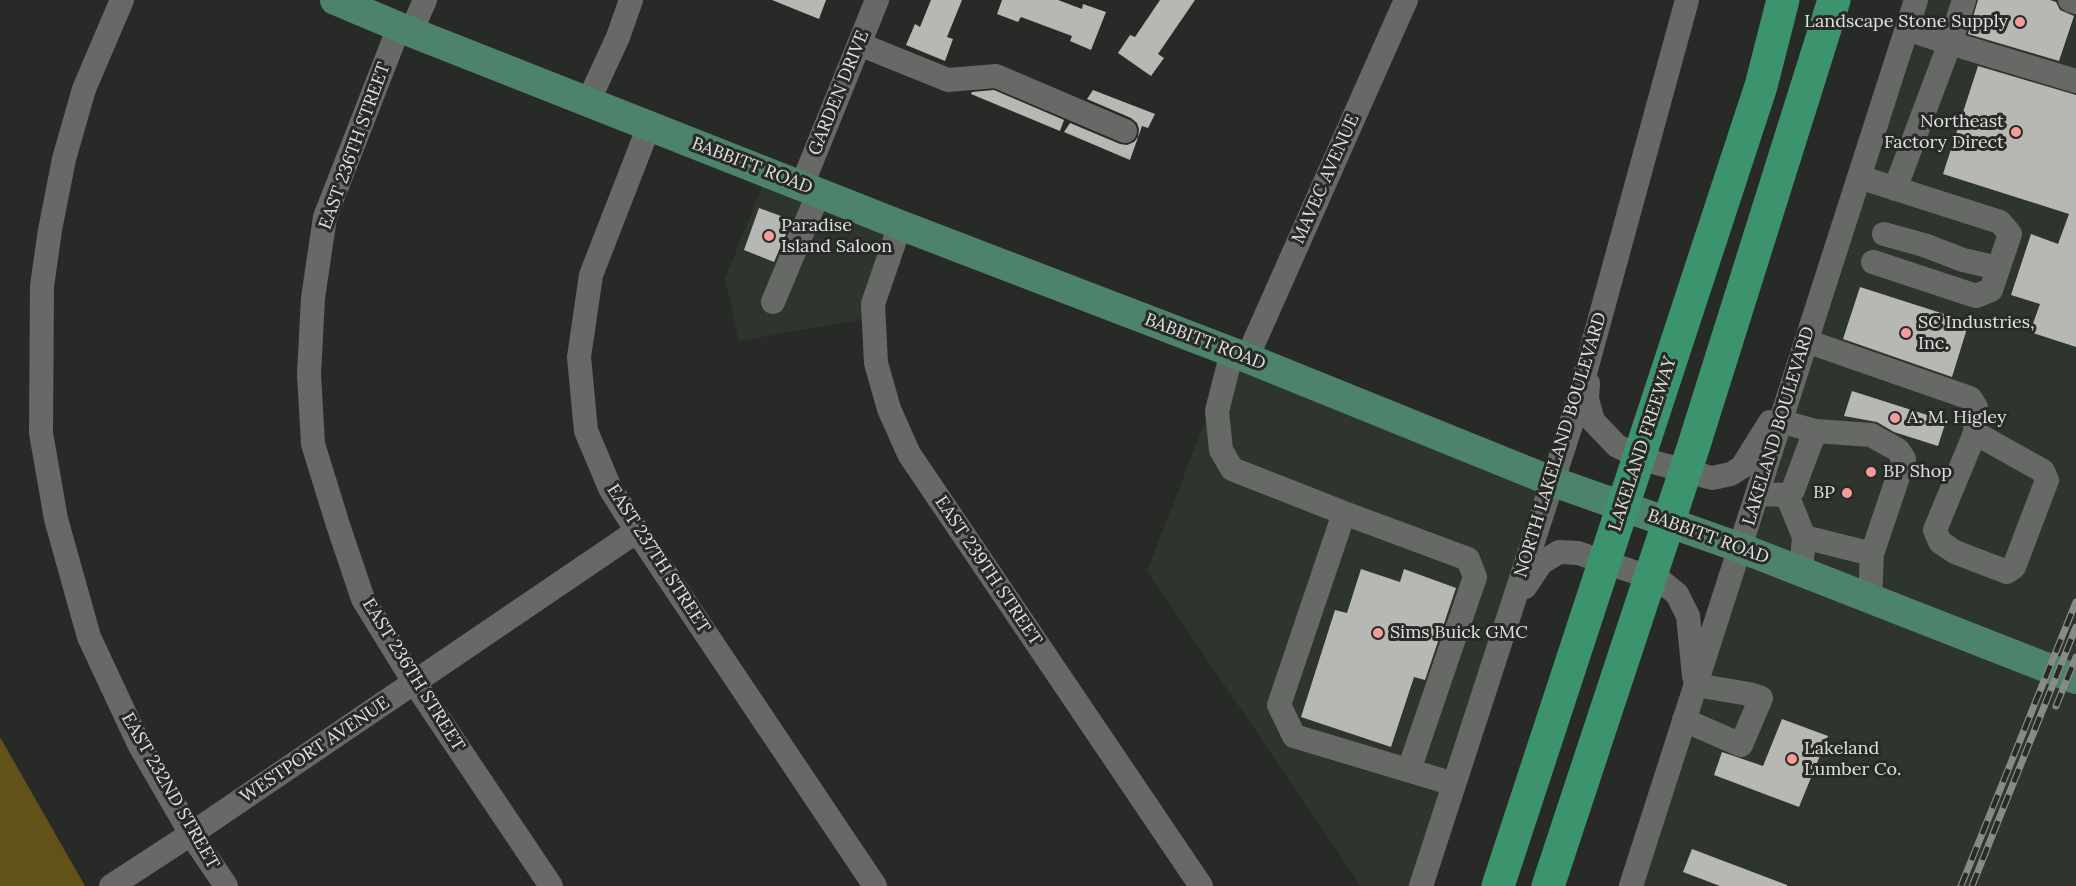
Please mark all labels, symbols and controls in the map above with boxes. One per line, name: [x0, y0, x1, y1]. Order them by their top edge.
place label: Landscape Stone Supply: [1804, 11, 2008, 33]
marker: Landscape Stone Supply: [2013, 15, 2027, 29]
street label: GARDEN DRIVE: [804, 27, 874, 159]
street label: EAST 236TH STREET: [315, 60, 395, 232]
street label: MAVEC AVENUE: [1288, 111, 1364, 247]
place label: Northeast Factory Direct: [1884, 111, 2004, 154]
marker: Northeast Factory Direct: [2009, 125, 2023, 139]
street label: BABBITT ROAD: [688, 133, 816, 199]
place label: Paradise Island Saloon: [781, 215, 892, 258]
marker: Paradise Island Saloon: [762, 229, 776, 243]
street label: BABBITT ROAD: [1141, 309, 1269, 375]
street label: NORTH LAKELAND BOULEVARD: [1510, 310, 1612, 580]
place label: SC Industries, Inc.: [1918, 312, 2035, 354]
street label: LAKELAND BOULEVARD: [1738, 324, 1820, 528]
marker: SC Industries, Inc.: [1899, 326, 1913, 340]
street label: LAKELAND FREEWAY: [1605, 354, 1681, 534]
place label: A. M. Higley: [1907, 407, 2007, 429]
marker: A. M. Higley: [1888, 411, 1902, 425]
place label: BP Shop: [1883, 461, 1952, 483]
marker: BP Shop: [1864, 465, 1878, 479]
street label: EAST 237TH STREET: [602, 480, 714, 638]
place label: BP: [1813, 482, 1835, 504]
marker: BP: [1840, 486, 1854, 500]
street label: EAST 239TH STREET: [930, 492, 1046, 650]
street label: BABBITT ROAD: [1644, 505, 1772, 569]
street label: EAST 236TH STREET: [357, 595, 469, 755]
place label: Sims Buick GMC: [1390, 622, 1528, 644]
marker: Sims Buick GMC: [1371, 626, 1385, 640]
street label: WESTPORT AVENUE: [236, 692, 394, 808]
street label: EAST 232ND STREET: [116, 709, 224, 873]
place label: Lakeland Lumber Co.: [1804, 738, 1902, 780]
marker: Lakeland Lumber Co.: [1785, 752, 1799, 766]

